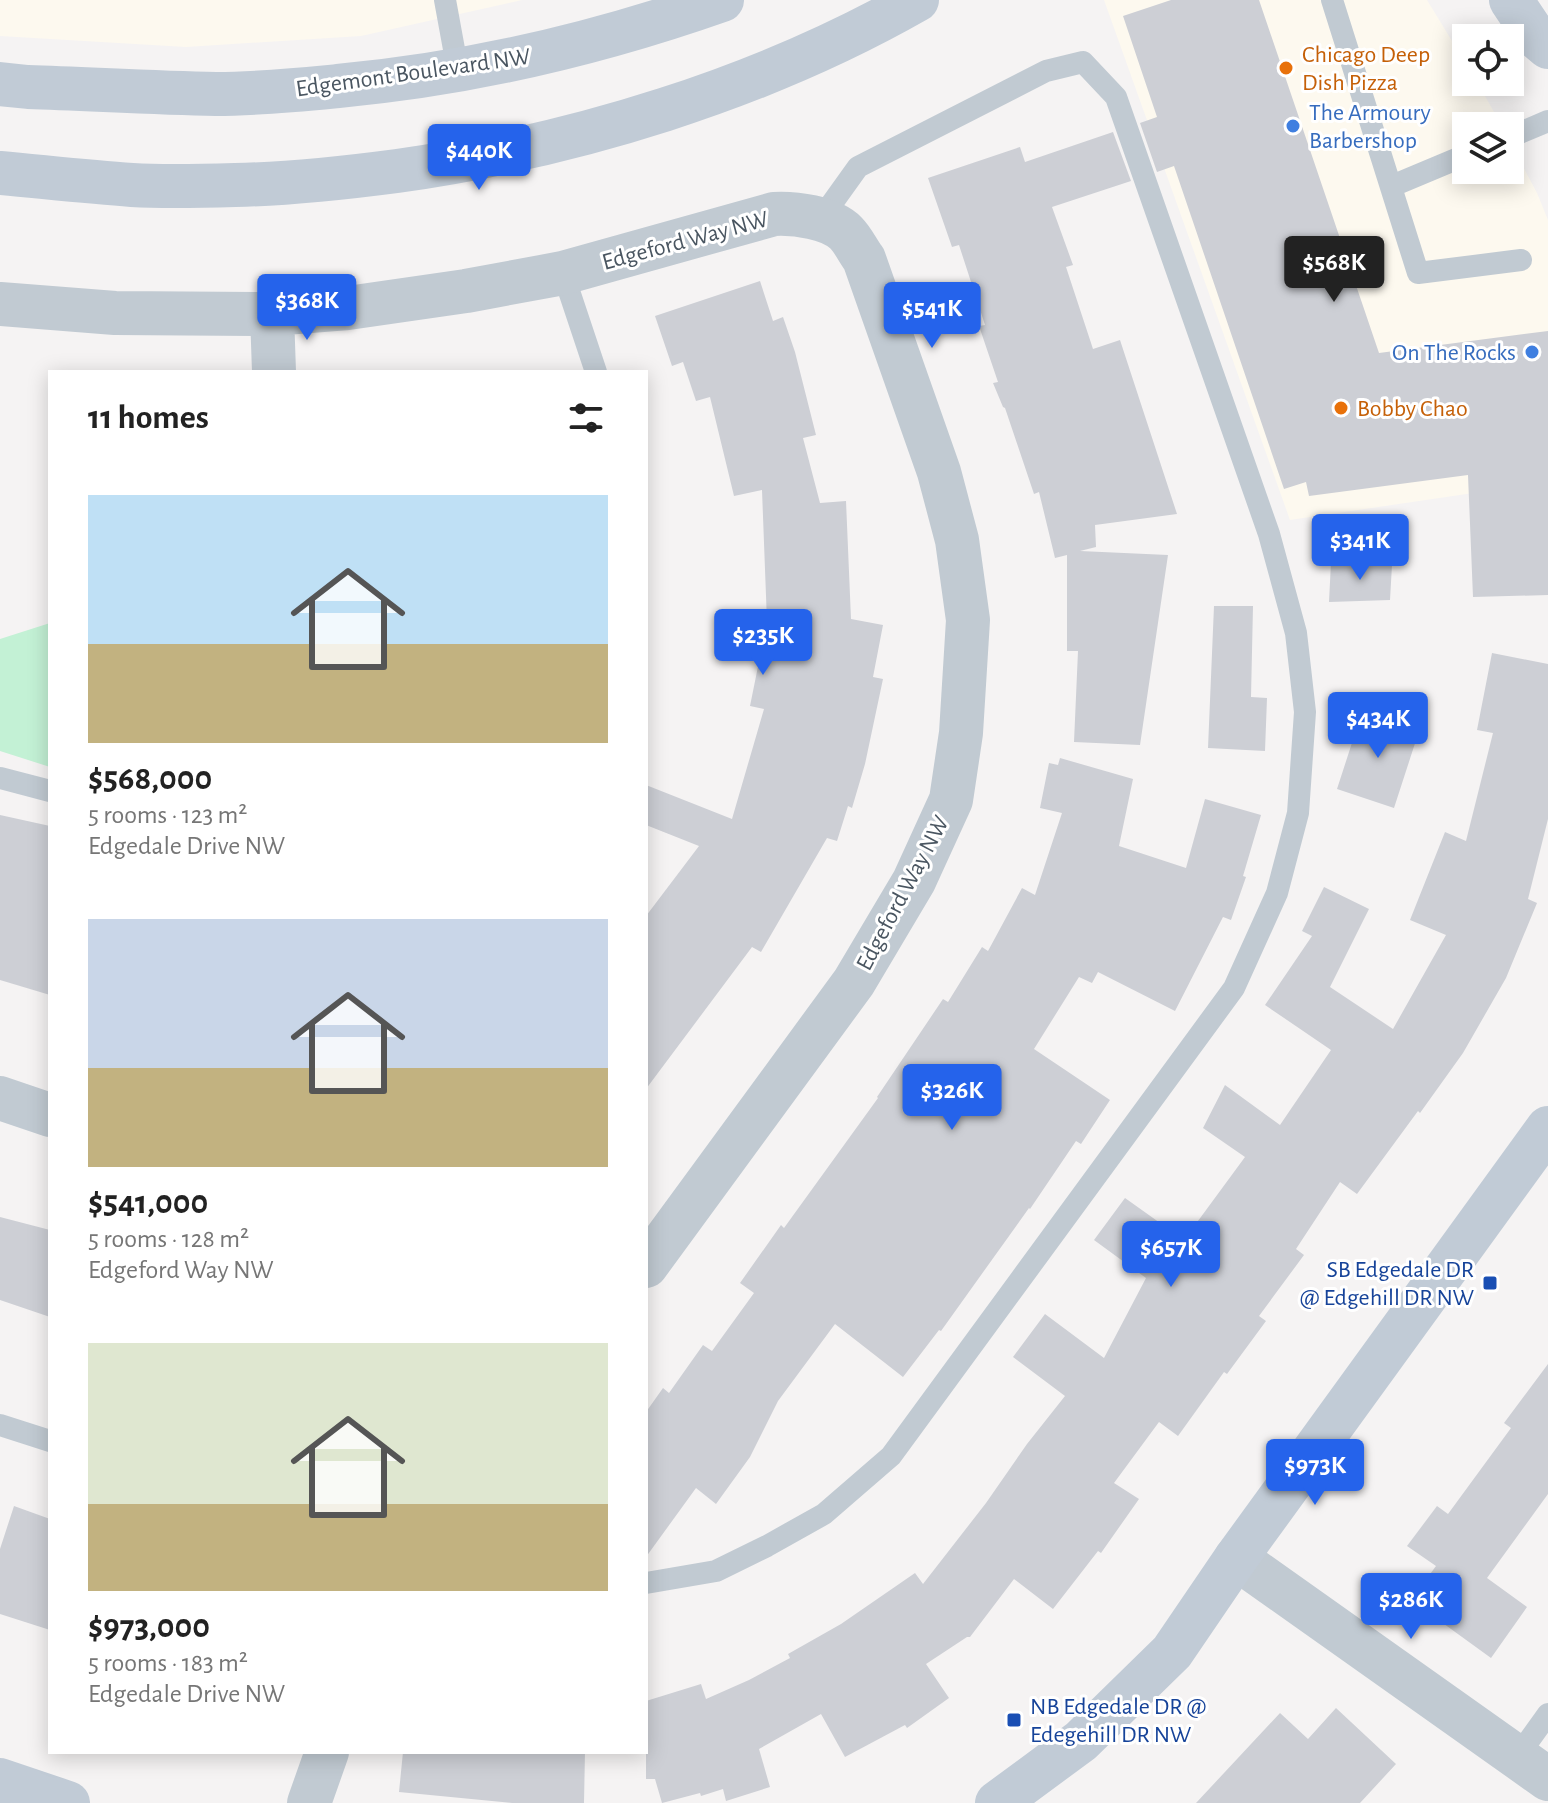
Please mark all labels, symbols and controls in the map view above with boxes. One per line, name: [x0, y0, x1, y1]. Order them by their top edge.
map controls: [1452, 24, 1524, 184]
button: locate: [1452, 24, 1524, 96]
place label: Chicago Deep Dish Pizza: [1302, 43, 1430, 95]
street label: Edgemont Boulevard NW: [294, 45, 533, 101]
marker: Chicago Deep Dish Pizza: [1277, 59, 1295, 77]
place label: The Armoury Barbershop: [1309, 101, 1431, 153]
button: layers: [1452, 112, 1524, 184]
marker: The Armoury Barbershop: [1284, 117, 1302, 135]
pin: $440K: [423, 124, 535, 192]
text: $440K: [446, 137, 512, 163]
street label: Edgeford Way NW: [599, 207, 772, 275]
pin: $568K: [1278, 236, 1390, 304]
text: $568K: [1302, 249, 1366, 275]
pin: $368K: [251, 274, 363, 342]
pin: $541K: [876, 282, 988, 350]
text: $368K: [275, 287, 339, 313]
text: $541K: [902, 295, 962, 321]
place label: On The Rocks: [1392, 341, 1516, 365]
marker: On The Rocks: [1523, 343, 1541, 361]
icon: filters: [564, 396, 608, 440]
place label: Bobby Chao: [1357, 397, 1468, 421]
marker: Bobby Chao: [1332, 399, 1350, 417]
text: 11 homes: [88, 401, 209, 435]
pin: $341K: [1304, 514, 1416, 582]
text: $341K: [1330, 527, 1390, 553]
icon: home: [276, 547, 420, 691]
pin: $235K: [707, 609, 819, 677]
text: $235K: [732, 622, 794, 648]
pin: $434K: [1322, 692, 1434, 760]
text: $434K: [1346, 705, 1410, 731]
text: $568,000: [88, 762, 212, 796]
text: 5 rooms · 123 m²: [88, 802, 247, 828]
street label: Edgeford Way NW: [852, 812, 954, 975]
text: Edgedale Drive NW: [88, 833, 285, 859]
icon: home: [276, 971, 420, 1115]
pin: $326K: [896, 1064, 1008, 1132]
text: $326K: [921, 1077, 983, 1103]
text: $541,000: [88, 1186, 208, 1220]
pin: $657K: [1115, 1221, 1227, 1289]
text: 5 rooms · 128 m²: [88, 1226, 249, 1252]
text: $657K: [1140, 1234, 1202, 1260]
text: Edgeford Way NW: [88, 1257, 273, 1283]
place label: SB Edgedale DR @ Edgehill DR NW: [1300, 1258, 1475, 1310]
marker: SB Edgedale DR @ Edgehill DR NW: [1481, 1274, 1499, 1292]
icon: home: [276, 1395, 420, 1539]
pin: $973K: [1259, 1439, 1371, 1507]
text: $973K: [1284, 1452, 1346, 1478]
pin: $286K: [1355, 1573, 1467, 1641]
text: $286K: [1379, 1586, 1443, 1612]
text: $973,000: [88, 1610, 210, 1644]
text: 5 rooms · 183 m²: [88, 1650, 248, 1676]
text: Edgedale Drive NW: [88, 1681, 285, 1707]
place label: NB Edgedale DR @ Edegehill DR NW: [1030, 1695, 1207, 1747]
marker: NB Edgedale DR @ Edegehill DR NW: [1005, 1711, 1023, 1729]

